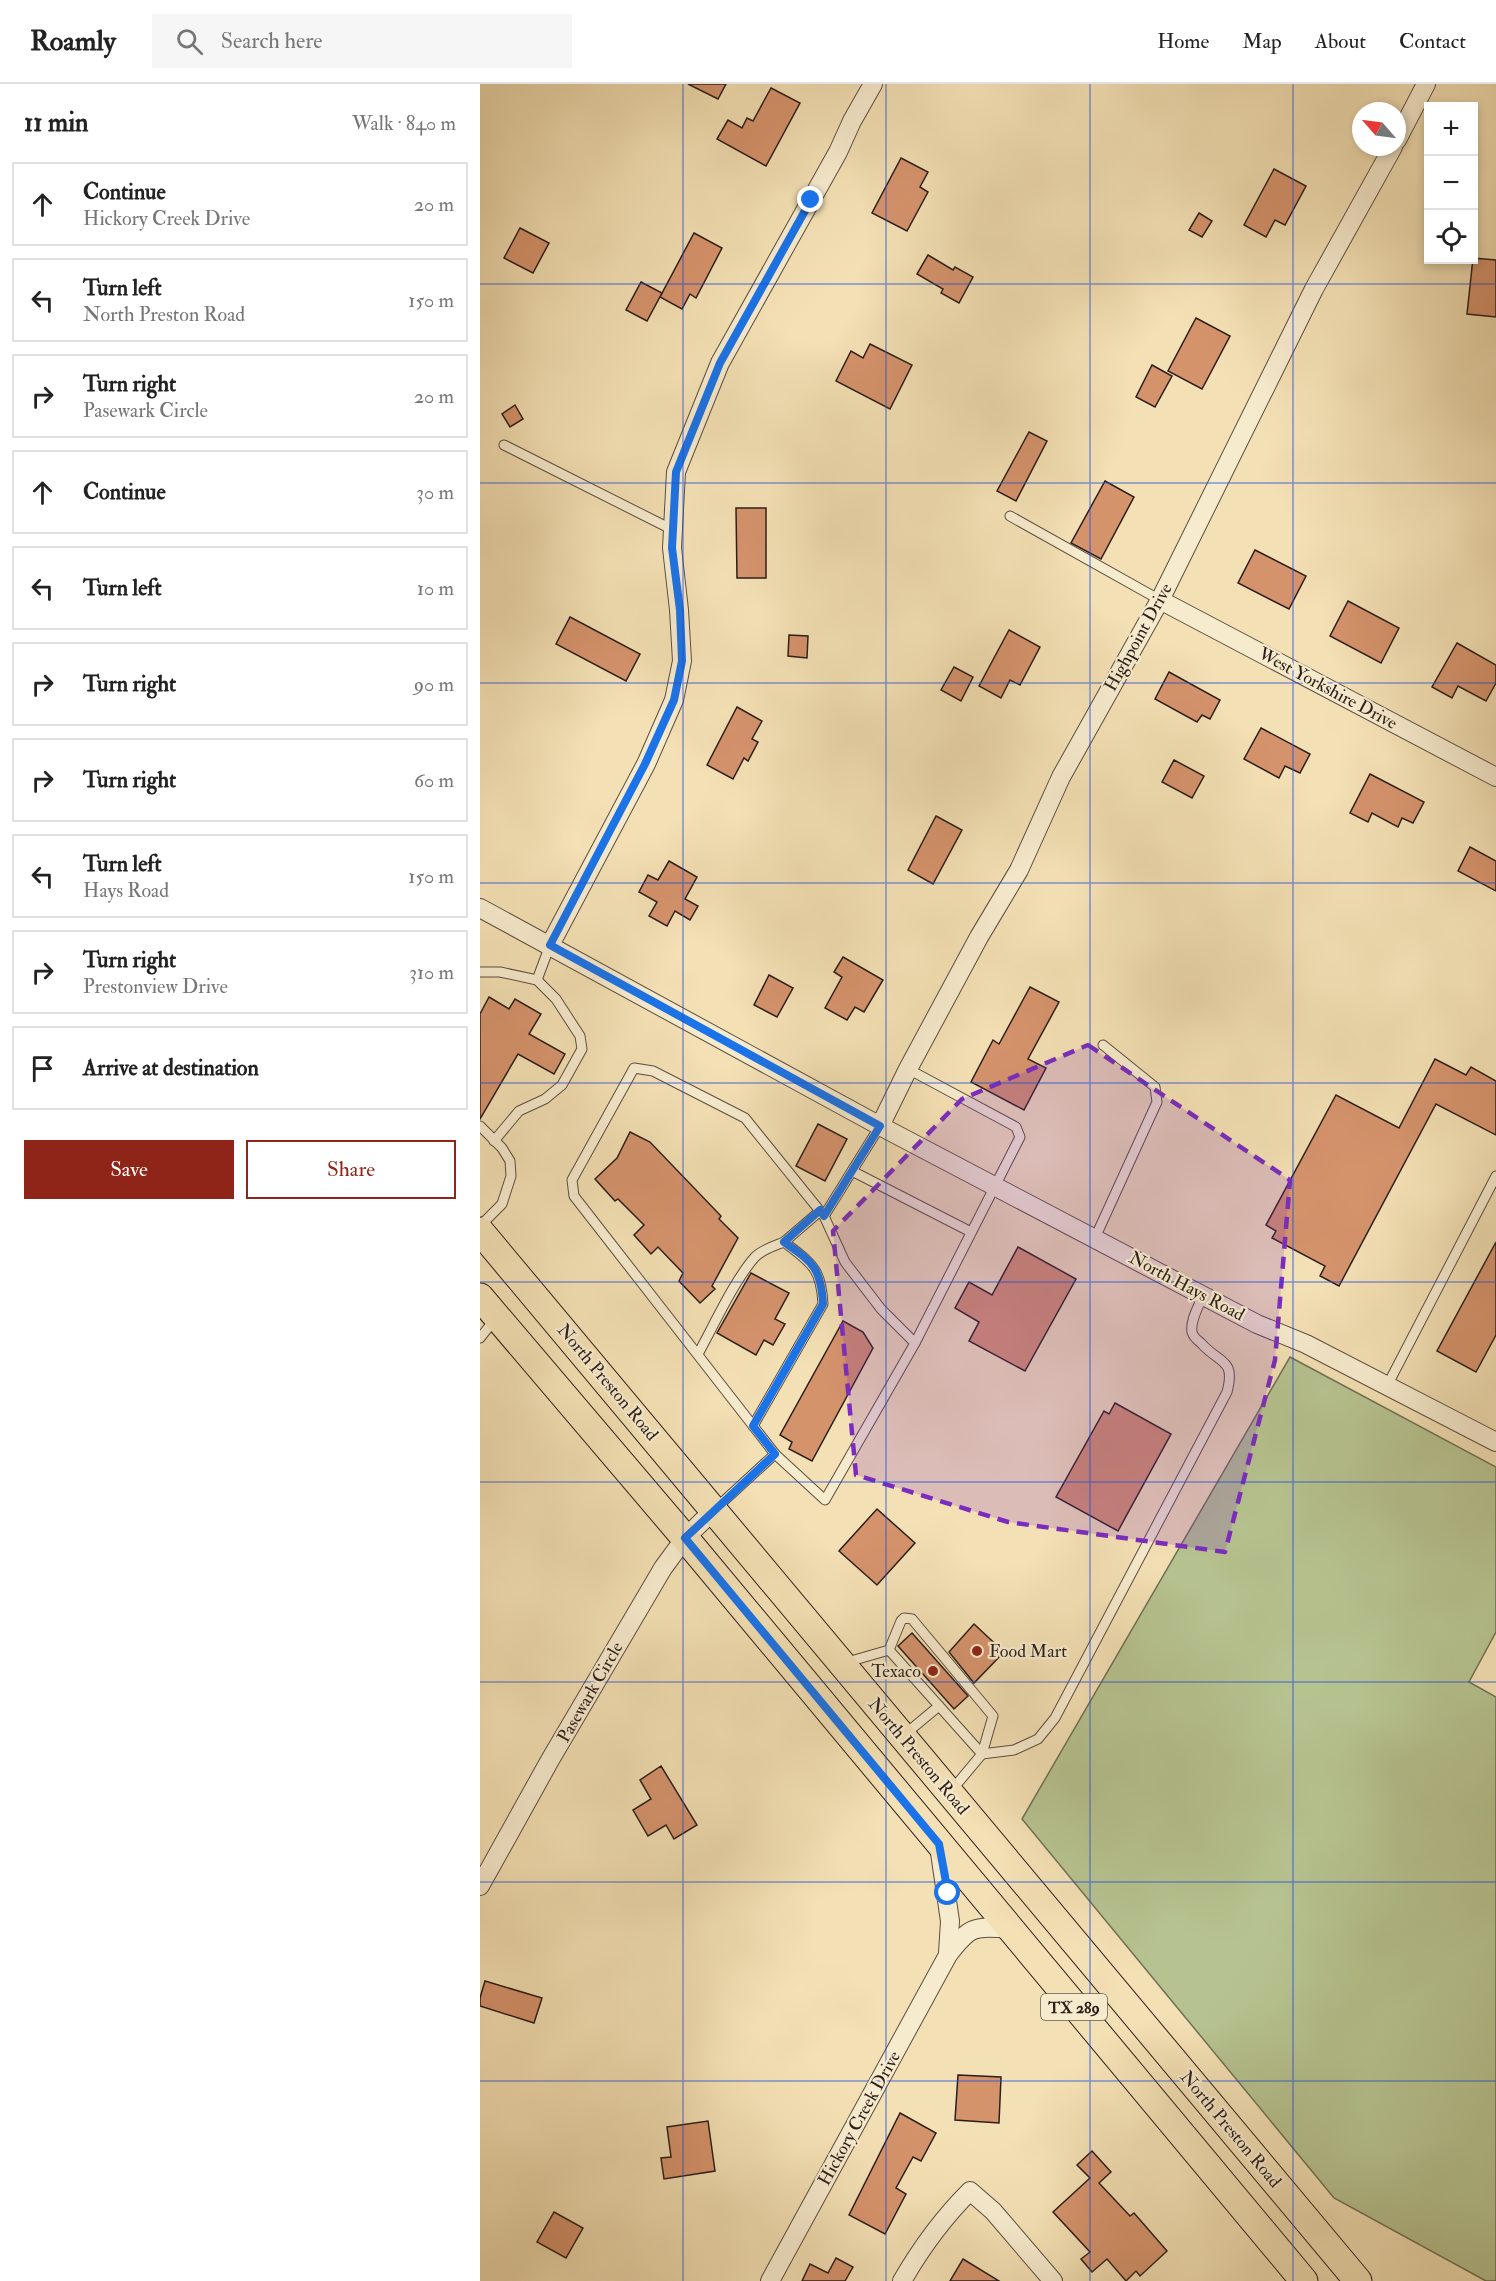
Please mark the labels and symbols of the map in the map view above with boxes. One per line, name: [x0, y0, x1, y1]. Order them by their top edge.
north arrow: [1352, 102, 1406, 156]
route end: [797, 186, 823, 212]
street label: Highpoint Drive: [1099, 579, 1178, 695]
street label: West Yorkshire Drive: [1254, 642, 1402, 735]
street label: North Hays Road: [1125, 1246, 1249, 1327]
street label: North Preston Road: [552, 1319, 663, 1446]
street label: Pasewark Circle: [552, 1637, 629, 1747]
place label: Food Mart: [989, 1640, 1067, 1663]
marker: Food Mart: [970, 1644, 984, 1658]
place label: Texaco: [871, 1660, 921, 1683]
marker: Texaco: [926, 1664, 940, 1678]
street label: North Preston Road: [863, 1693, 974, 1820]
route start: [934, 1879, 960, 1905]
road number: TX 289: [1041, 1994, 1107, 2020]
street label: Hickory Creek Drive: [813, 2046, 906, 2190]
street label: North Preston Road: [1175, 2066, 1286, 2193]

